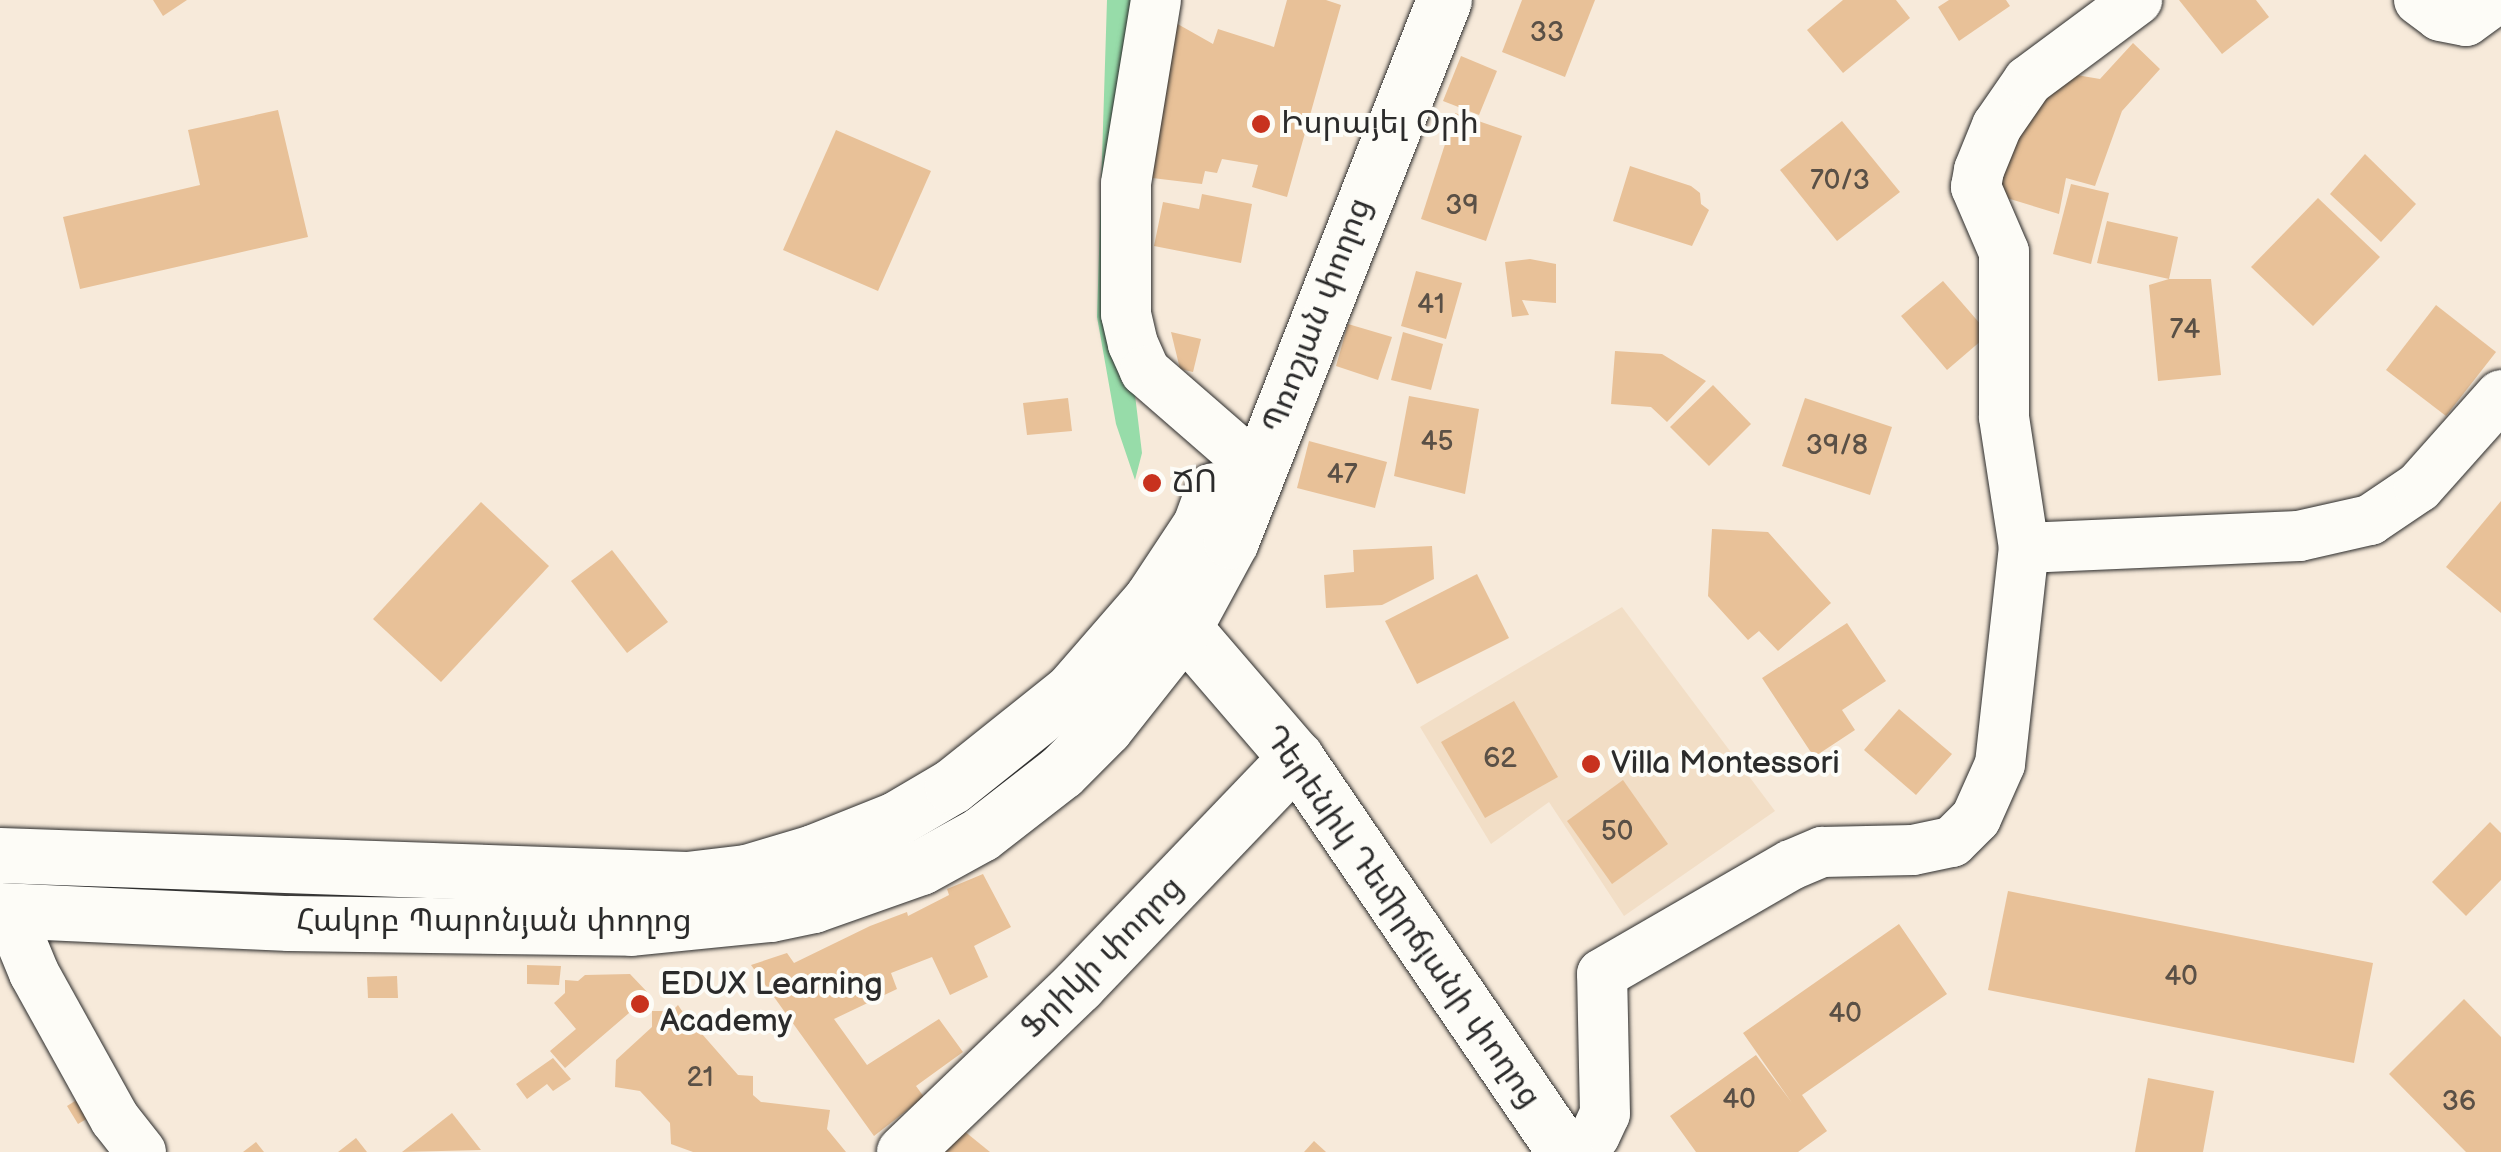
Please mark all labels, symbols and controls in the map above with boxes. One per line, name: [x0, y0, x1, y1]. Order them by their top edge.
house number: 33: [1530, 16, 1564, 50]
place label: Իսրայել Օրի: [1281, 105, 1479, 143]
marker: Իսրայել Օրի: [1250, 113, 1272, 135]
house number: 70/3: [1810, 164, 1870, 198]
house number: 39: [1445, 189, 1479, 223]
street label: Պռոշյան փողոց: [1255, 193, 1381, 439]
house number: 41: [1417, 288, 1445, 322]
house number: 74: [2170, 313, 2200, 347]
house number: 45: [1420, 425, 1454, 459]
house number: 39/8: [1806, 429, 1868, 463]
house number: 47: [1327, 458, 1357, 492]
place label: ՃՈ: [1172, 464, 1217, 502]
marker: ՃՈ: [1141, 472, 1163, 494]
street label: Դերենիկ Դեմիրճյանի փողոց: [1254, 718, 1548, 1116]
house number: 62: [1483, 742, 1517, 776]
place label: Villa Montessori: [1611, 745, 1840, 783]
marker: Villa Montessori: [1580, 753, 1602, 775]
house number: 50: [1601, 815, 1633, 849]
street label: Ֆրիկի փողոց: [1014, 869, 1192, 1047]
street label: Հակոբ Պարոնյան փողոց: [296, 903, 692, 941]
house number: 40: [2164, 960, 2198, 994]
place label: EDUX Learning Academy: [660, 967, 883, 1042]
marker: EDUX Learning Academy: [629, 993, 651, 1015]
house number: 40: [1828, 997, 1862, 1031]
house number: 21: [687, 1061, 713, 1095]
house number: 40: [1722, 1083, 1756, 1117]
house number: 36: [2442, 1085, 2476, 1119]

